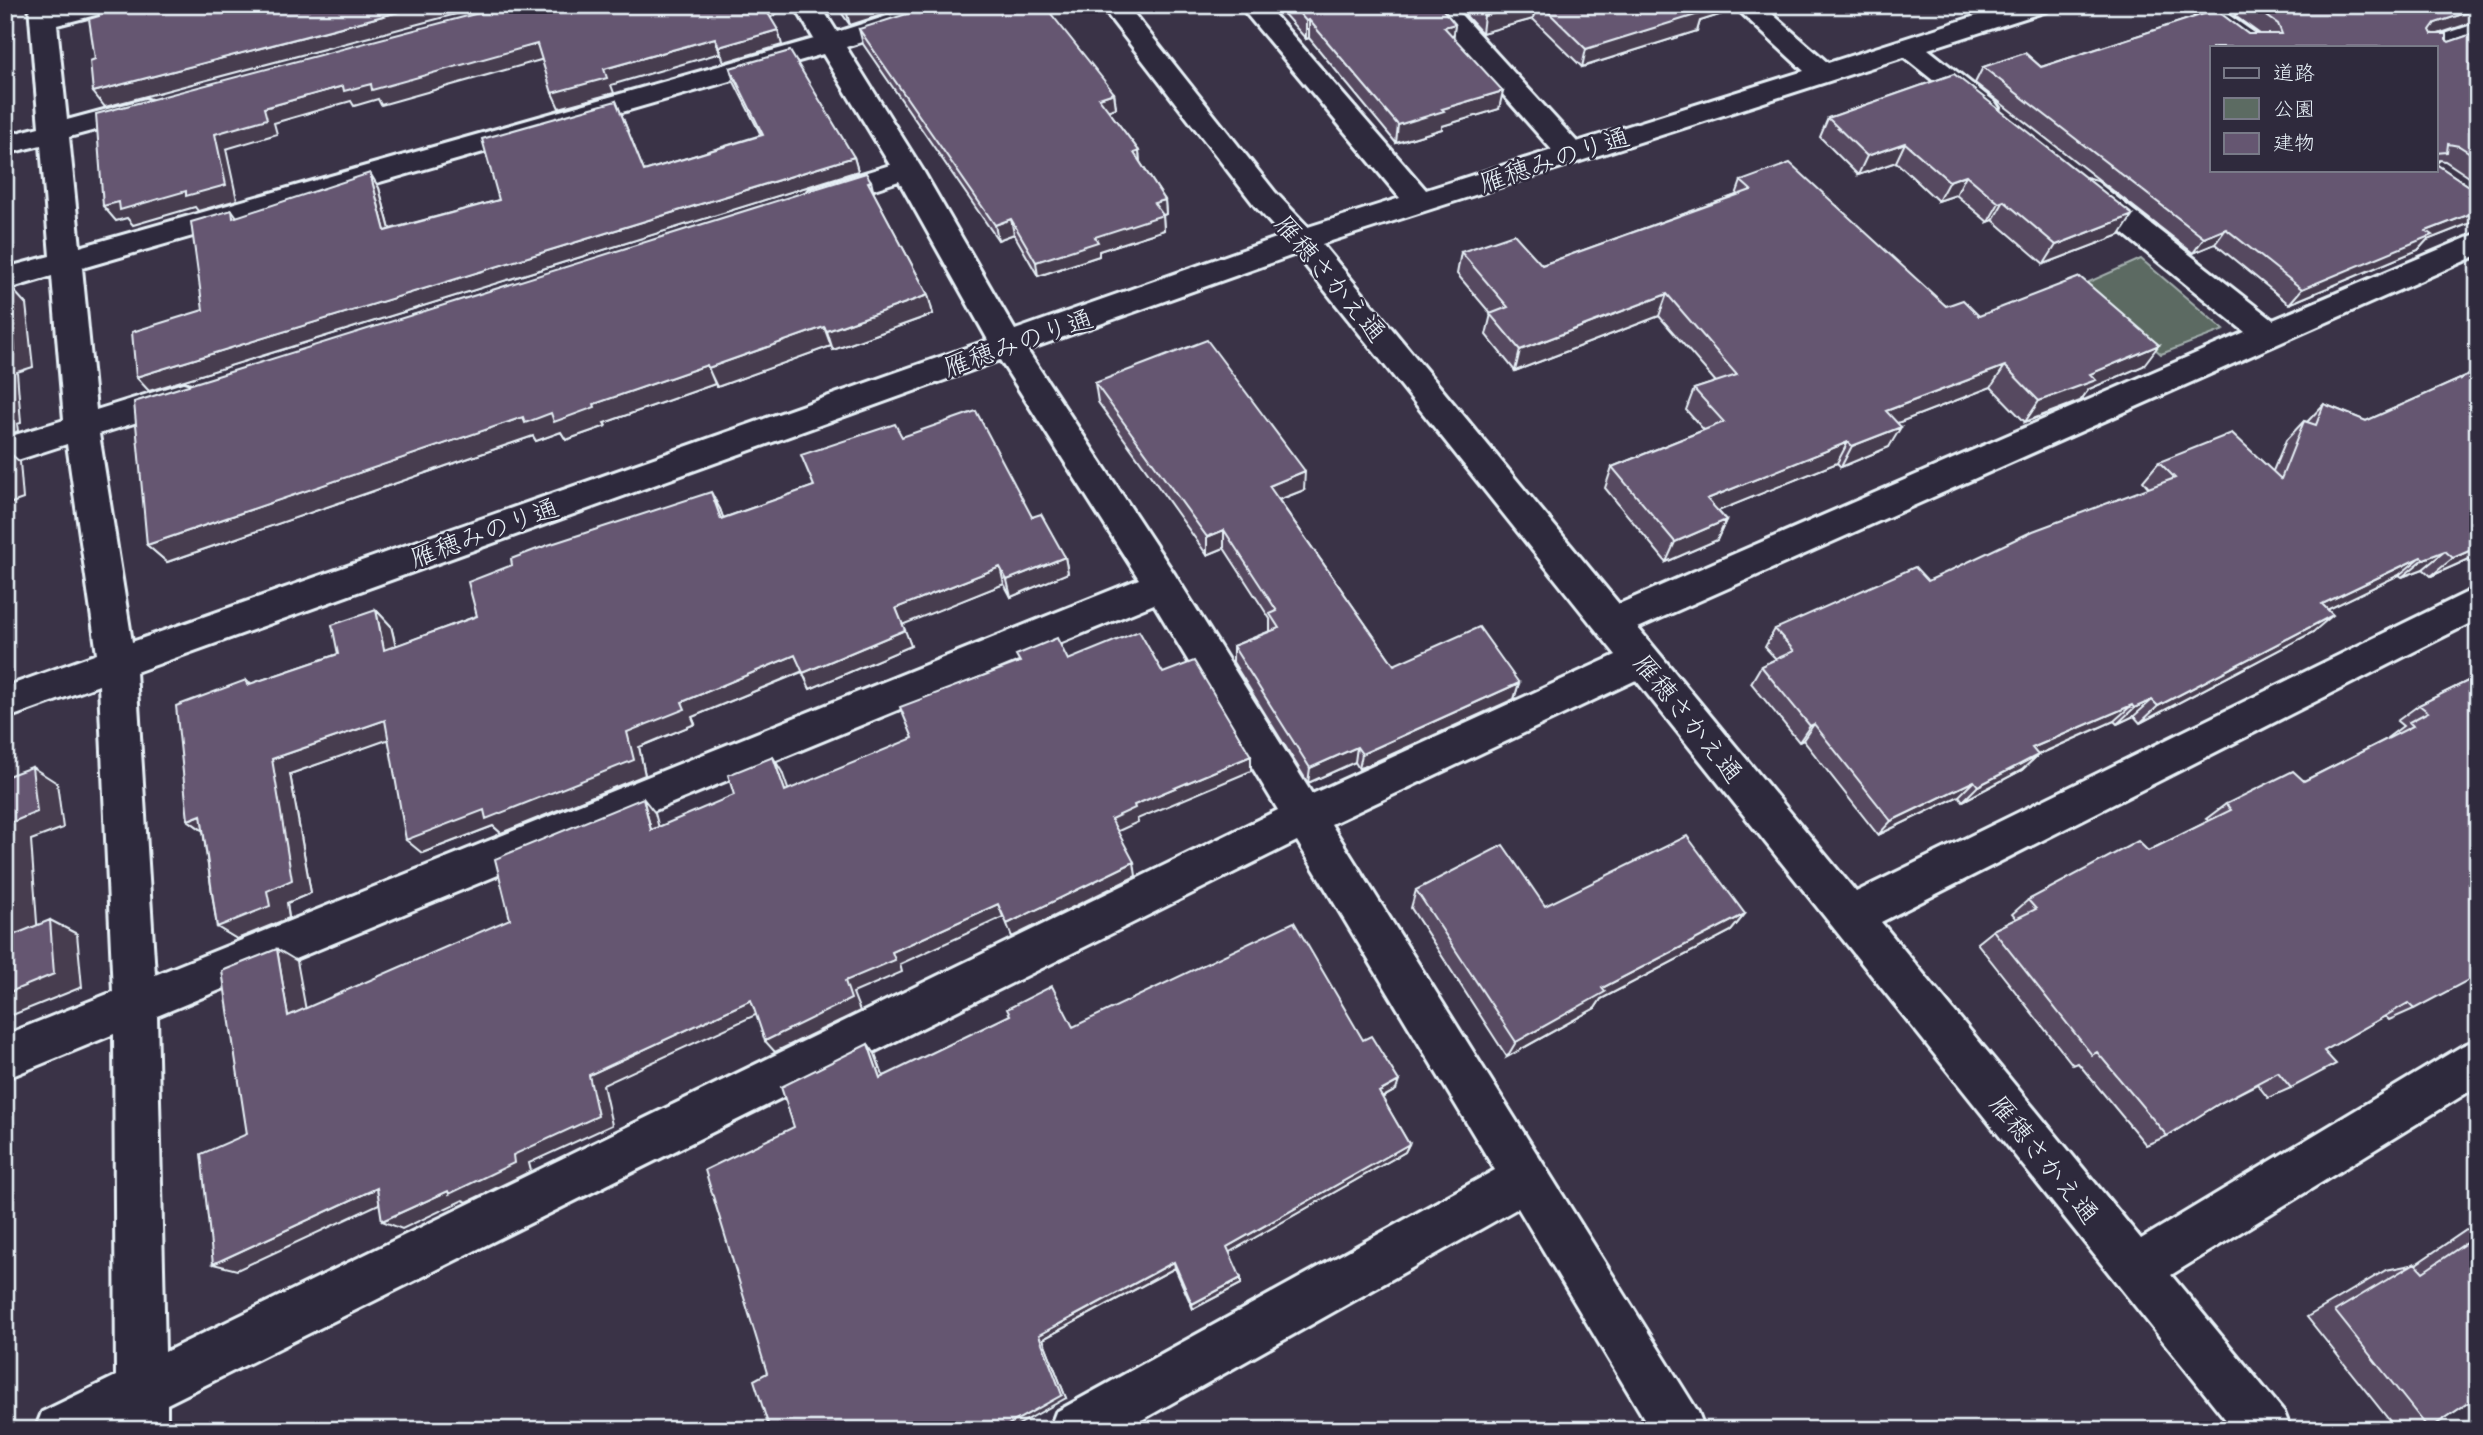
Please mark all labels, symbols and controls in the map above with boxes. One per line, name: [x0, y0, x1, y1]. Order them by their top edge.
legend: [2210, 46, 2438, 172]
text: 道路: [2273, 58, 2315, 87]
text: 公園: [2273, 94, 2315, 123]
street label: 雁穂みのり通: [1474, 118, 1634, 200]
text: 建物: [2273, 128, 2315, 157]
street label: 雁穂さかえ通: [1267, 207, 1395, 349]
street label: 雁穂みのり通: [939, 300, 1097, 384]
street label: 雁穂みのり通: [405, 489, 563, 575]
street label: 雁穂さかえ通: [1626, 646, 1752, 790]
street label: 雁穂さかえ通: [1982, 1087, 2108, 1231]

